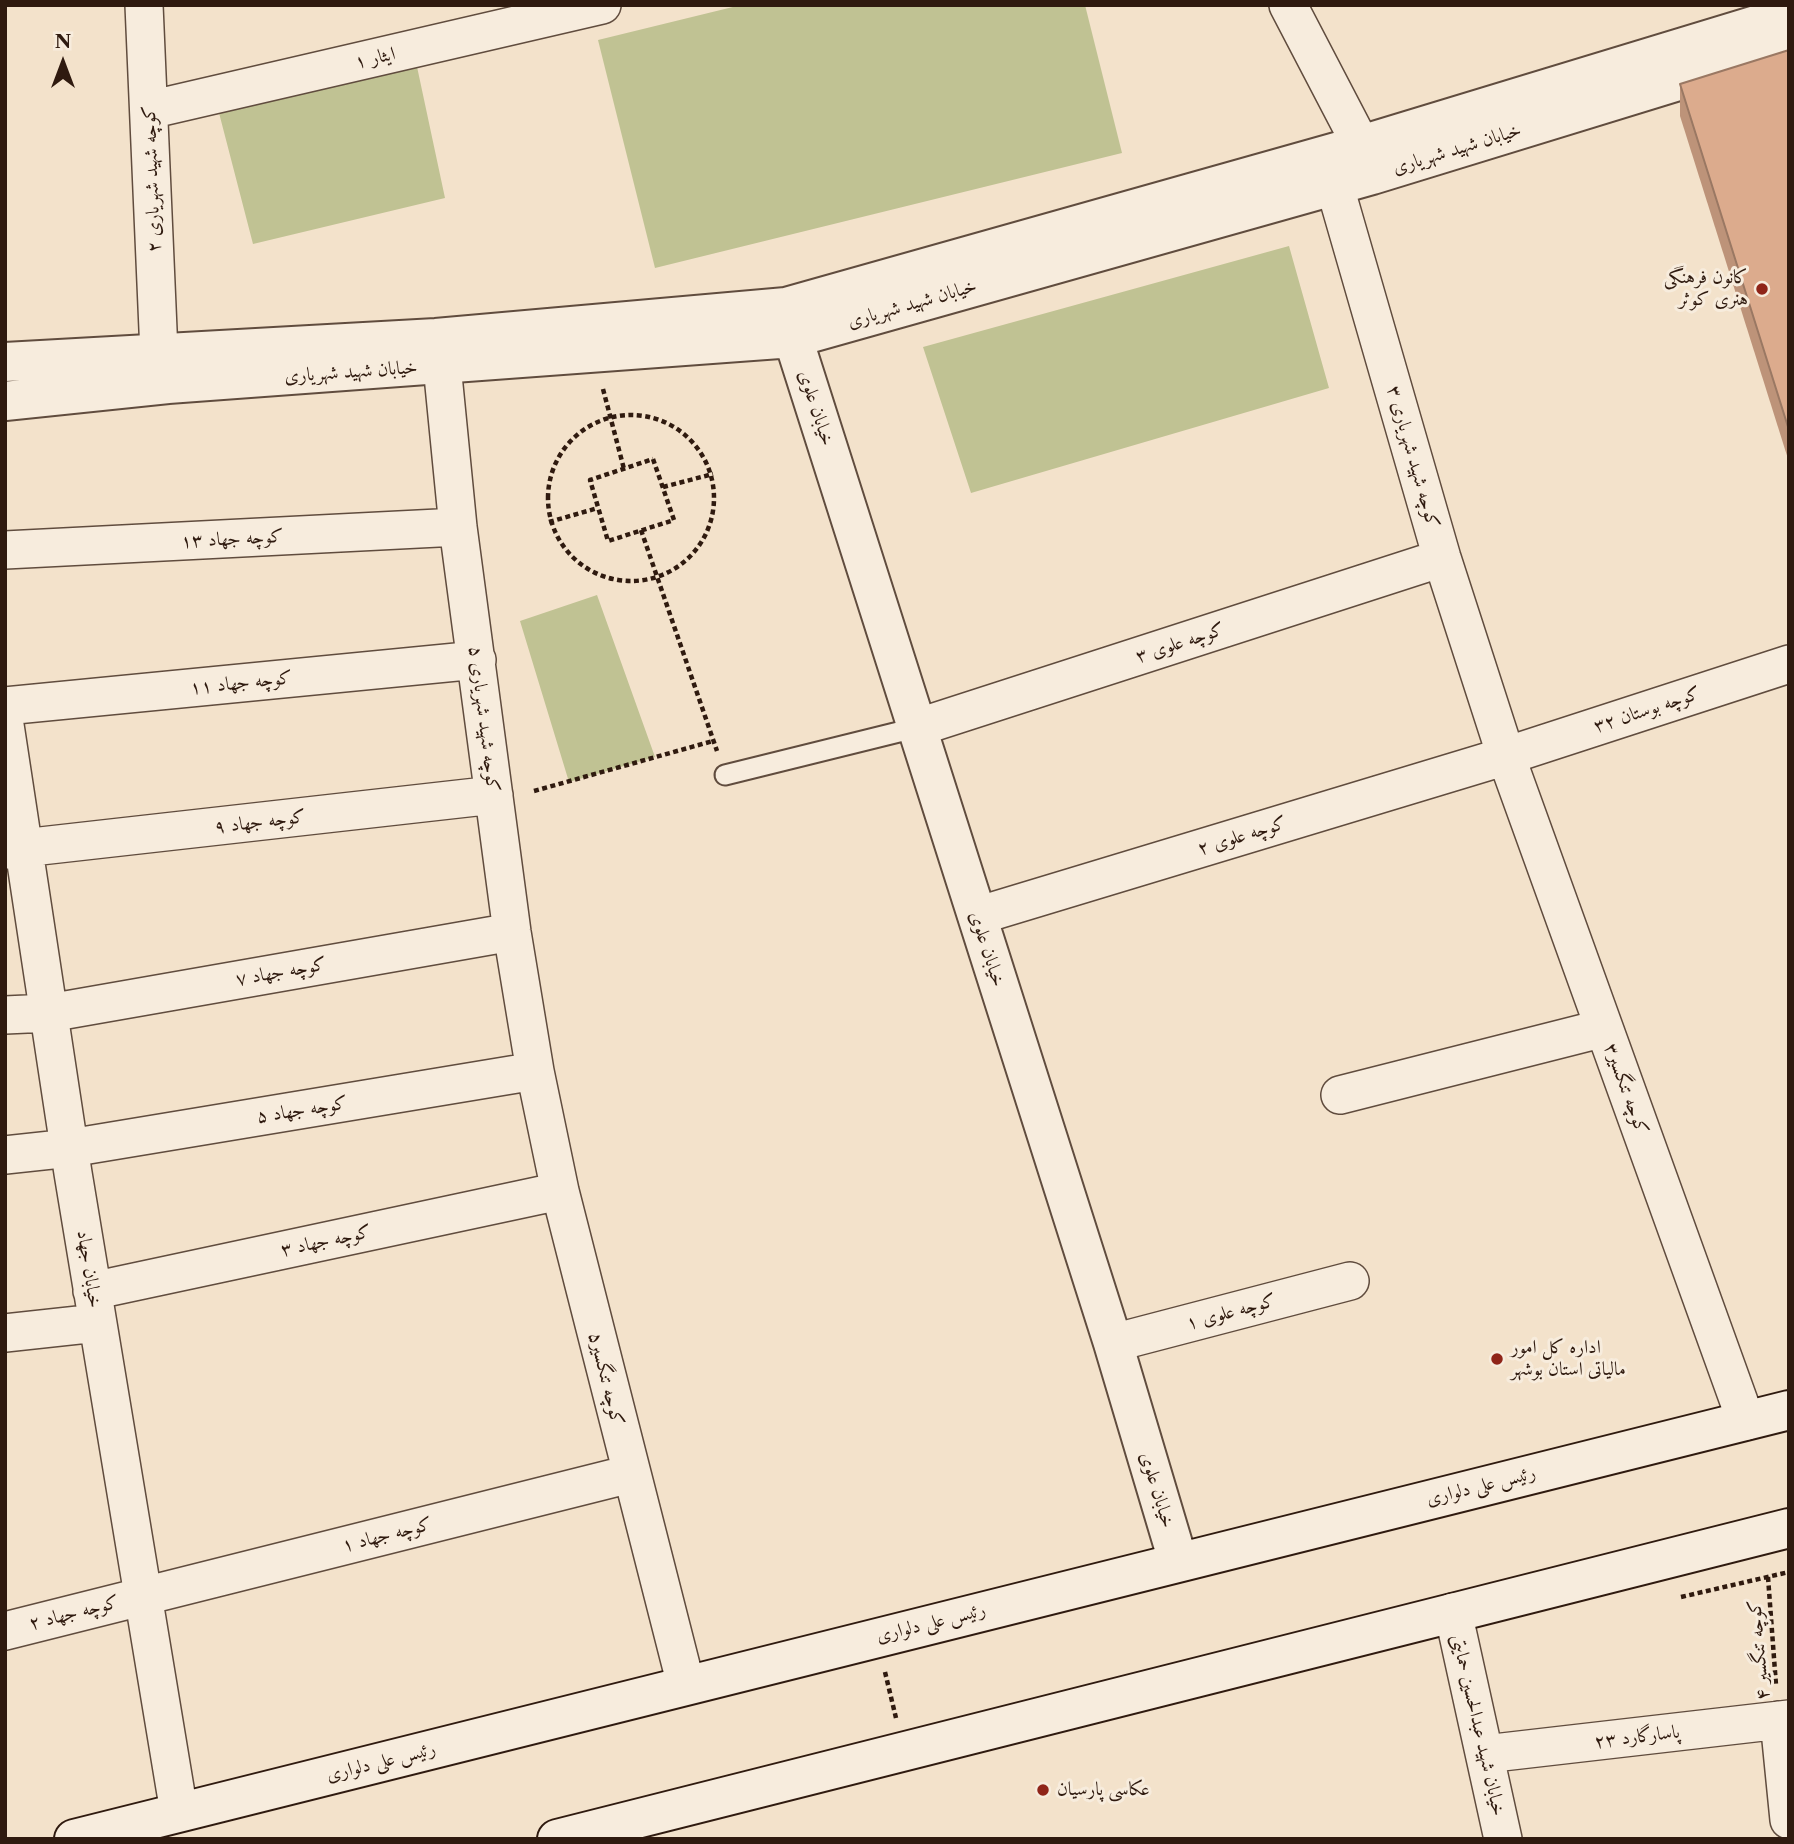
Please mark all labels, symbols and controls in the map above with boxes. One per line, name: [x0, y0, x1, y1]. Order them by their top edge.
north arrow: [28, 28, 98, 98]
text: N: [55, 30, 71, 53]
street label: ایثار ۱: [352, 42, 398, 74]
street label: کوچه شهید شهریاری ۲: [138, 105, 166, 253]
street label: خیابان شهید شهریاری: [1390, 119, 1524, 179]
place label: کانون فرهنگی هنری کوثر: [1664, 267, 1748, 311]
street label: خیابان شهید شهریاری: [845, 275, 979, 333]
marker: کانون فرهنگی هنری کوثر: [1754, 281, 1770, 297]
street label: خیابان شهید شهریاری: [284, 356, 418, 388]
street label: خیابان علوی: [793, 367, 839, 449]
street label: کوچه شهید شهریاری ۳: [1382, 383, 1444, 531]
street label: کوچه جهاد ۱۳: [180, 525, 284, 553]
street label: کوچه علوی ۳: [1133, 618, 1227, 668]
street label: کوچه شهید شهریاری ۵: [464, 645, 504, 793]
street label: کوچه جهاد ۱۱: [189, 666, 293, 700]
street label: کوچه بوستان ۳۲: [1591, 682, 1703, 738]
street label: کوچه جهاد ۹: [213, 805, 307, 839]
street label: کوچه علوی ۲: [1195, 812, 1289, 860]
street label: خیابان علوی: [964, 908, 1010, 990]
street label: کوچه جهاد ۷: [234, 953, 328, 991]
street label: کوچه تنگسیر۳: [1599, 1040, 1653, 1138]
street label: کوچه جهاد ۵: [255, 1092, 349, 1128]
street label: کوچه جهاد ۳: [279, 1220, 373, 1262]
street label: خیابان جهاد: [72, 1229, 106, 1309]
street label: کوچه علوی ۱: [1184, 1289, 1278, 1335]
street label: کوچه تنگسیر۵: [583, 1330, 629, 1428]
place label: اداره کل امور مالیاتی استان بوشهر: [1511, 1337, 1626, 1381]
marker: اداره کل امور مالیاتی استان بوشهر: [1489, 1351, 1505, 1367]
street label: خیابان علوی: [1135, 1449, 1179, 1531]
street label: رئیس علی دلواری: [1424, 1461, 1538, 1511]
street label: کوچه جهاد ۱: [340, 1513, 434, 1557]
street label: کوچه جهاد ۲: [27, 1591, 121, 1635]
street label: رئیس علی دلواری: [874, 1598, 988, 1648]
street label: کوچه تنگسیر ۴: [1743, 1599, 1775, 1701]
street label: خیابان شهید عبدالحسین حمایتی: [1446, 1632, 1510, 1818]
street label: پاسارگارد ۲۳: [1593, 1720, 1681, 1754]
street label: رئیس علی دلواری: [324, 1737, 438, 1787]
place label: عکاسی پارسیان: [1057, 1779, 1150, 1801]
marker: عکاسی پارسیان: [1035, 1782, 1051, 1798]

